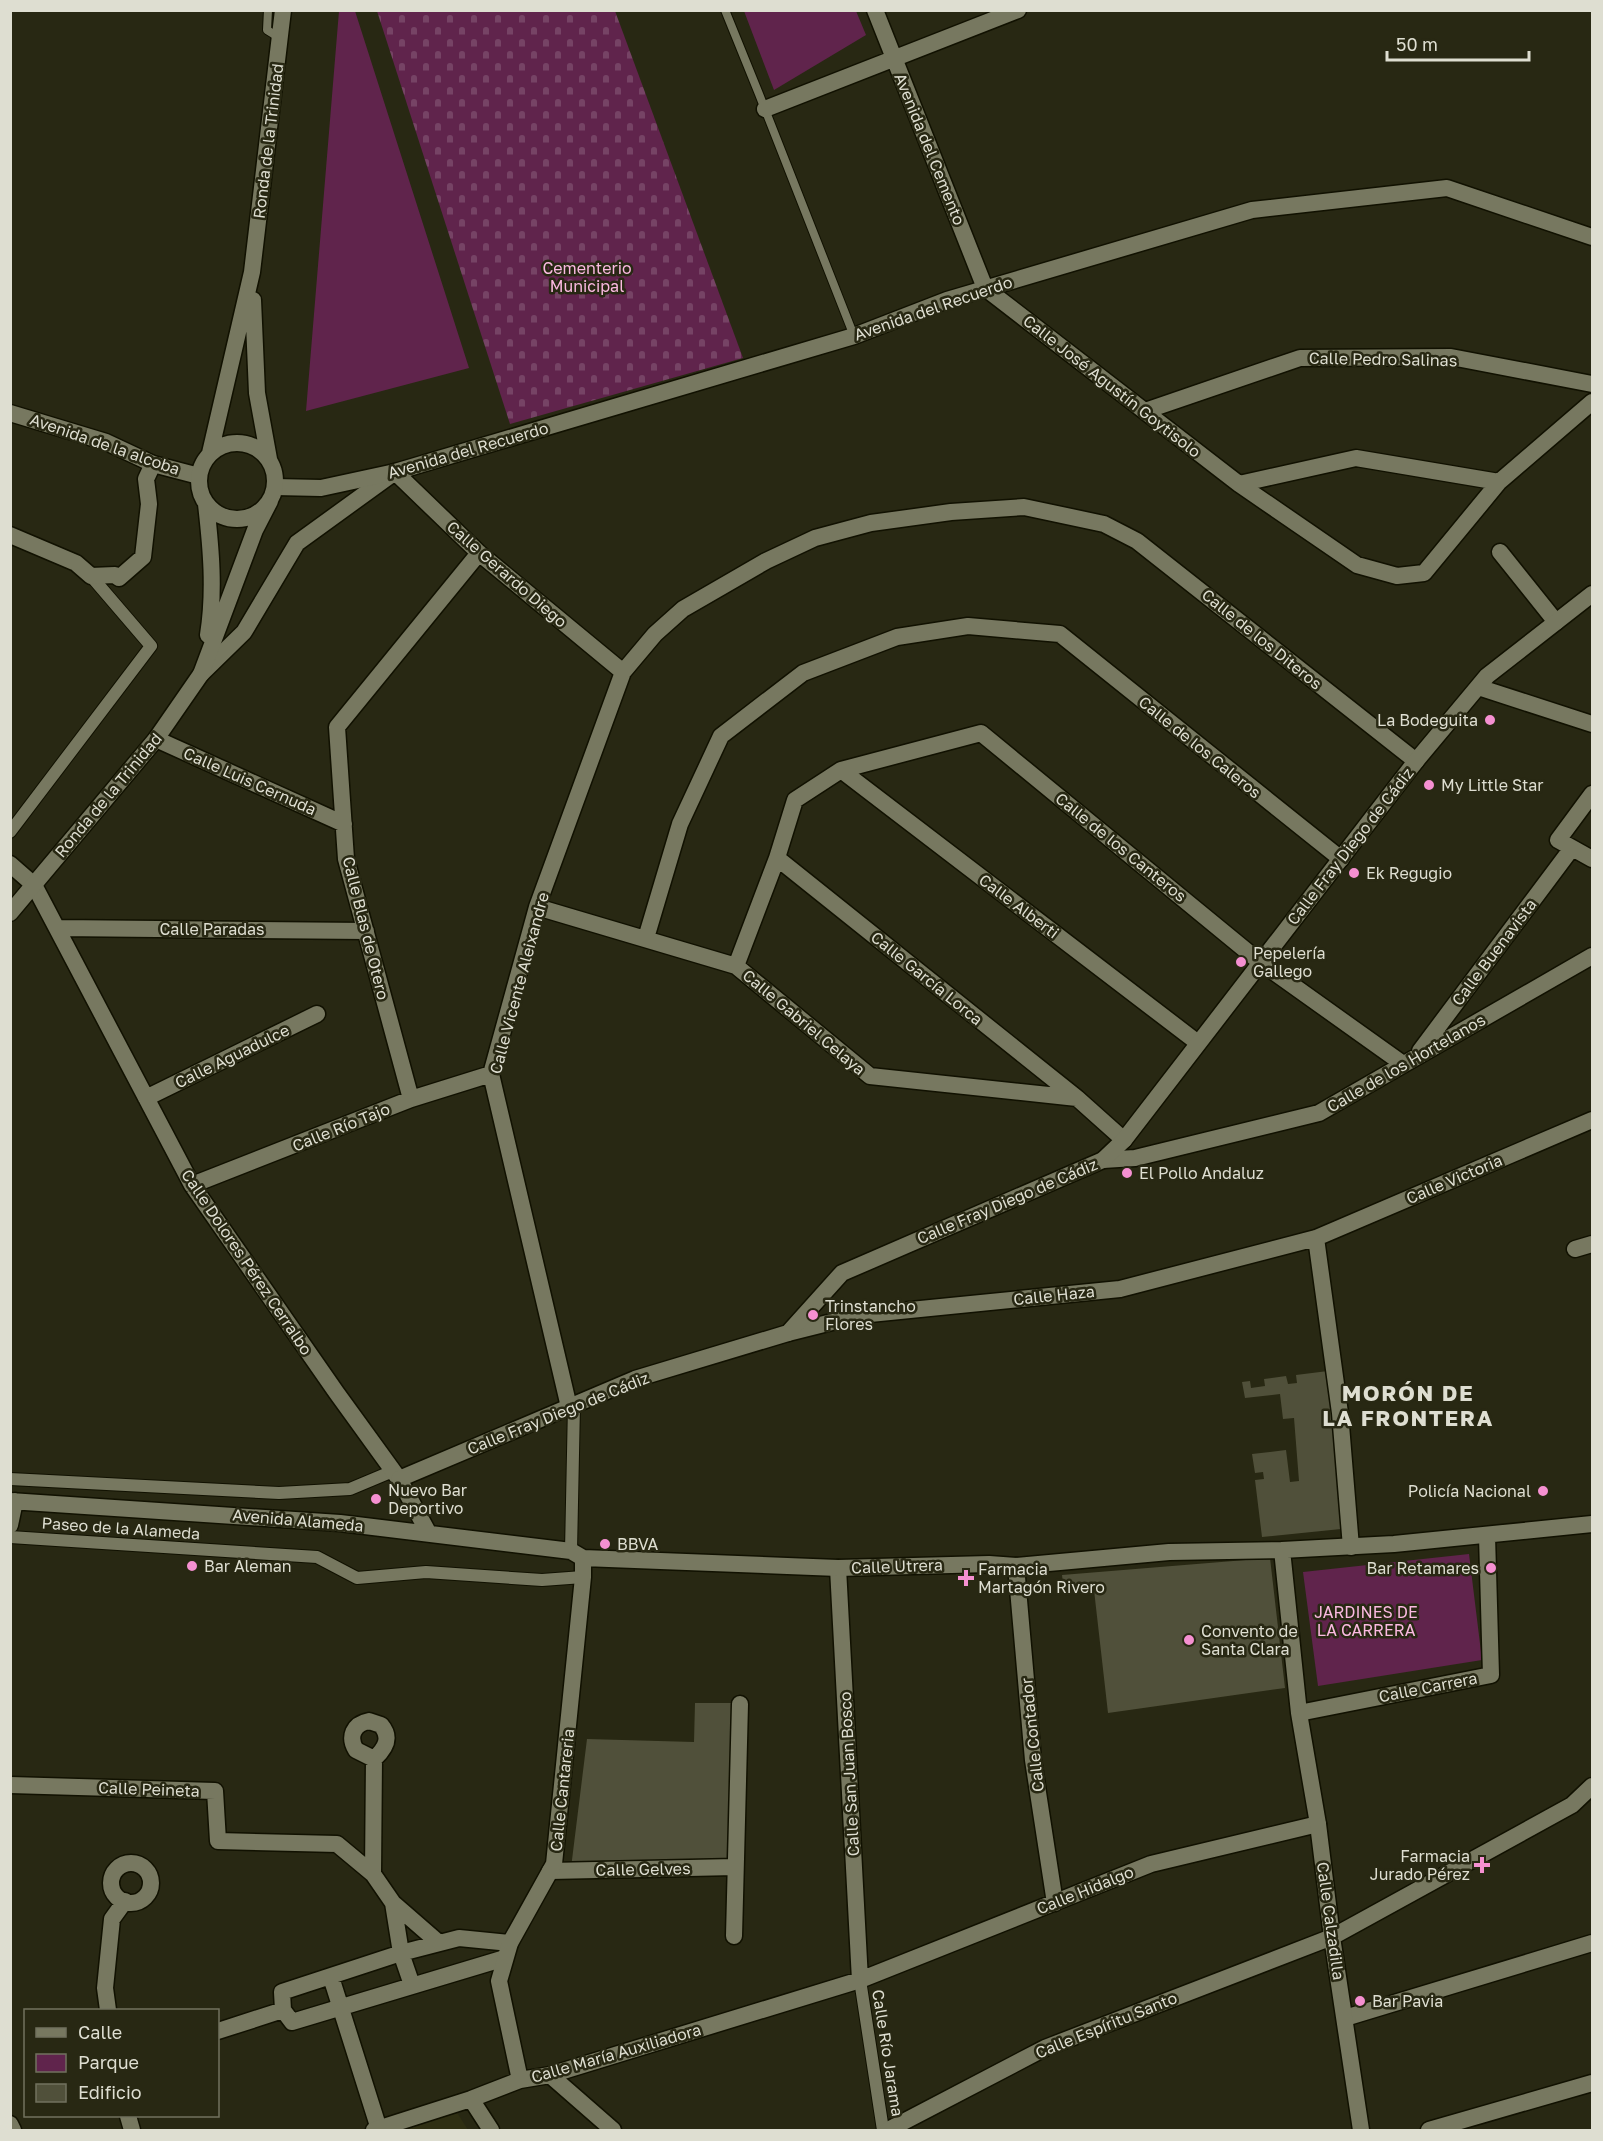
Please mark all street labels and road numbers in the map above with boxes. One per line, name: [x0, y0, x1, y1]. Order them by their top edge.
street label: Ronda de la Trinidad: [249, 62, 287, 220]
street label: Avenida del Cemento: [890, 70, 970, 228]
street label: Avenida del Recuerdo: [851, 271, 1015, 345]
street label: Calle José Agustín Goytisolo: [1019, 310, 1205, 462]
street label: Calle Pedro Salinas: [1309, 348, 1457, 370]
street label: Avenida de la alcoba: [27, 409, 183, 479]
street label: Avenida del Recuerdo: [385, 417, 551, 483]
street label: Calle Gerardo Diego: [443, 516, 571, 632]
street label: Calle de los Diteros: [1198, 584, 1326, 694]
street label: Calle de los Caleros: [1135, 691, 1265, 803]
street label: Ronda de la Trinidad: [50, 729, 166, 861]
street label: Calle Luis Cernuda: [180, 743, 320, 819]
street label: Calle Fray Diego de Cádiz: [1282, 763, 1418, 929]
street label: Calle de los Canteros: [1051, 788, 1191, 906]
street label: Calle Blas de Otero: [339, 854, 393, 1002]
street label: Calle Alberti: [975, 869, 1063, 943]
street label: Calle Vicente Aleixandre: [485, 890, 553, 1076]
street label: Calle Buenavista: [1447, 895, 1541, 1009]
street label: Calle Paradas: [159, 919, 265, 939]
street label: Calle García Lorca: [867, 927, 987, 1029]
street label: Calle Gabriel Celaya: [739, 965, 869, 1079]
street label: Calle de los Hortelanos: [1323, 1009, 1489, 1117]
street label: Calle Aguadulce: [171, 1020, 293, 1092]
street label: Calle Río Tajo: [289, 1098, 393, 1156]
street label: Calle Victoria: [1403, 1150, 1505, 1208]
street label: Calle Fray Diego de Cádiz: [914, 1154, 1100, 1248]
street label: Calle Dolores Pérez Cerralbo: [177, 1165, 317, 1359]
street label: Calle Haza: [1012, 1281, 1096, 1309]
street label: Calle Fray Diego de Cádiz: [464, 1367, 652, 1459]
street label: Avenida Alameda: [232, 1504, 364, 1536]
street label: Paseo de la Alameda: [41, 1512, 201, 1544]
street label: Calle Utrera: [851, 1554, 943, 1578]
street label: Calle Carrera: [1377, 1668, 1479, 1706]
street label: Calle Contador: [1016, 1677, 1048, 1793]
street label: Calle San Juan Bosco: [835, 1691, 863, 1857]
street label: Calle Cantareria: [546, 1728, 578, 1852]
street label: Calle Peineta: [98, 1777, 200, 1801]
street label: Calle Gelves: [595, 1858, 691, 1880]
street label: Calle Hidalgo: [1033, 1861, 1137, 1919]
street label: Calle Calzadilla: [1313, 1861, 1349, 1981]
street label: Calle Espíritu Santo: [1032, 1987, 1180, 2063]
street label: Calle Río Jarama: [868, 1988, 908, 2118]
street label: Calle María Auxiliadora: [529, 2019, 703, 2087]

